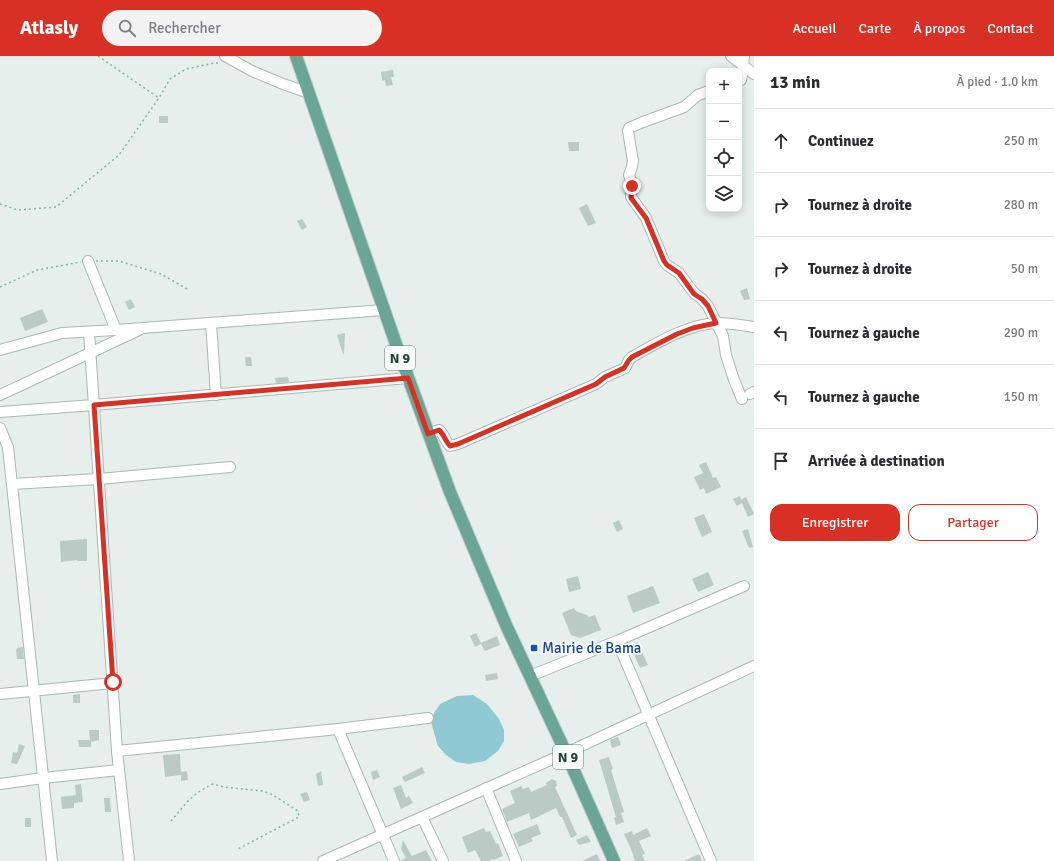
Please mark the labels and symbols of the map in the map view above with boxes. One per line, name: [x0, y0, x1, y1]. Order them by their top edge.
route end: [623, 177, 641, 195]
road number: N 9: [385, 346, 415, 370]
place label: Mairie de Bama: [542, 639, 641, 657]
marker: Mairie de Bama: [529, 643, 539, 653]
route start: [104, 673, 122, 691]
road number: N 9: [553, 745, 583, 769]

